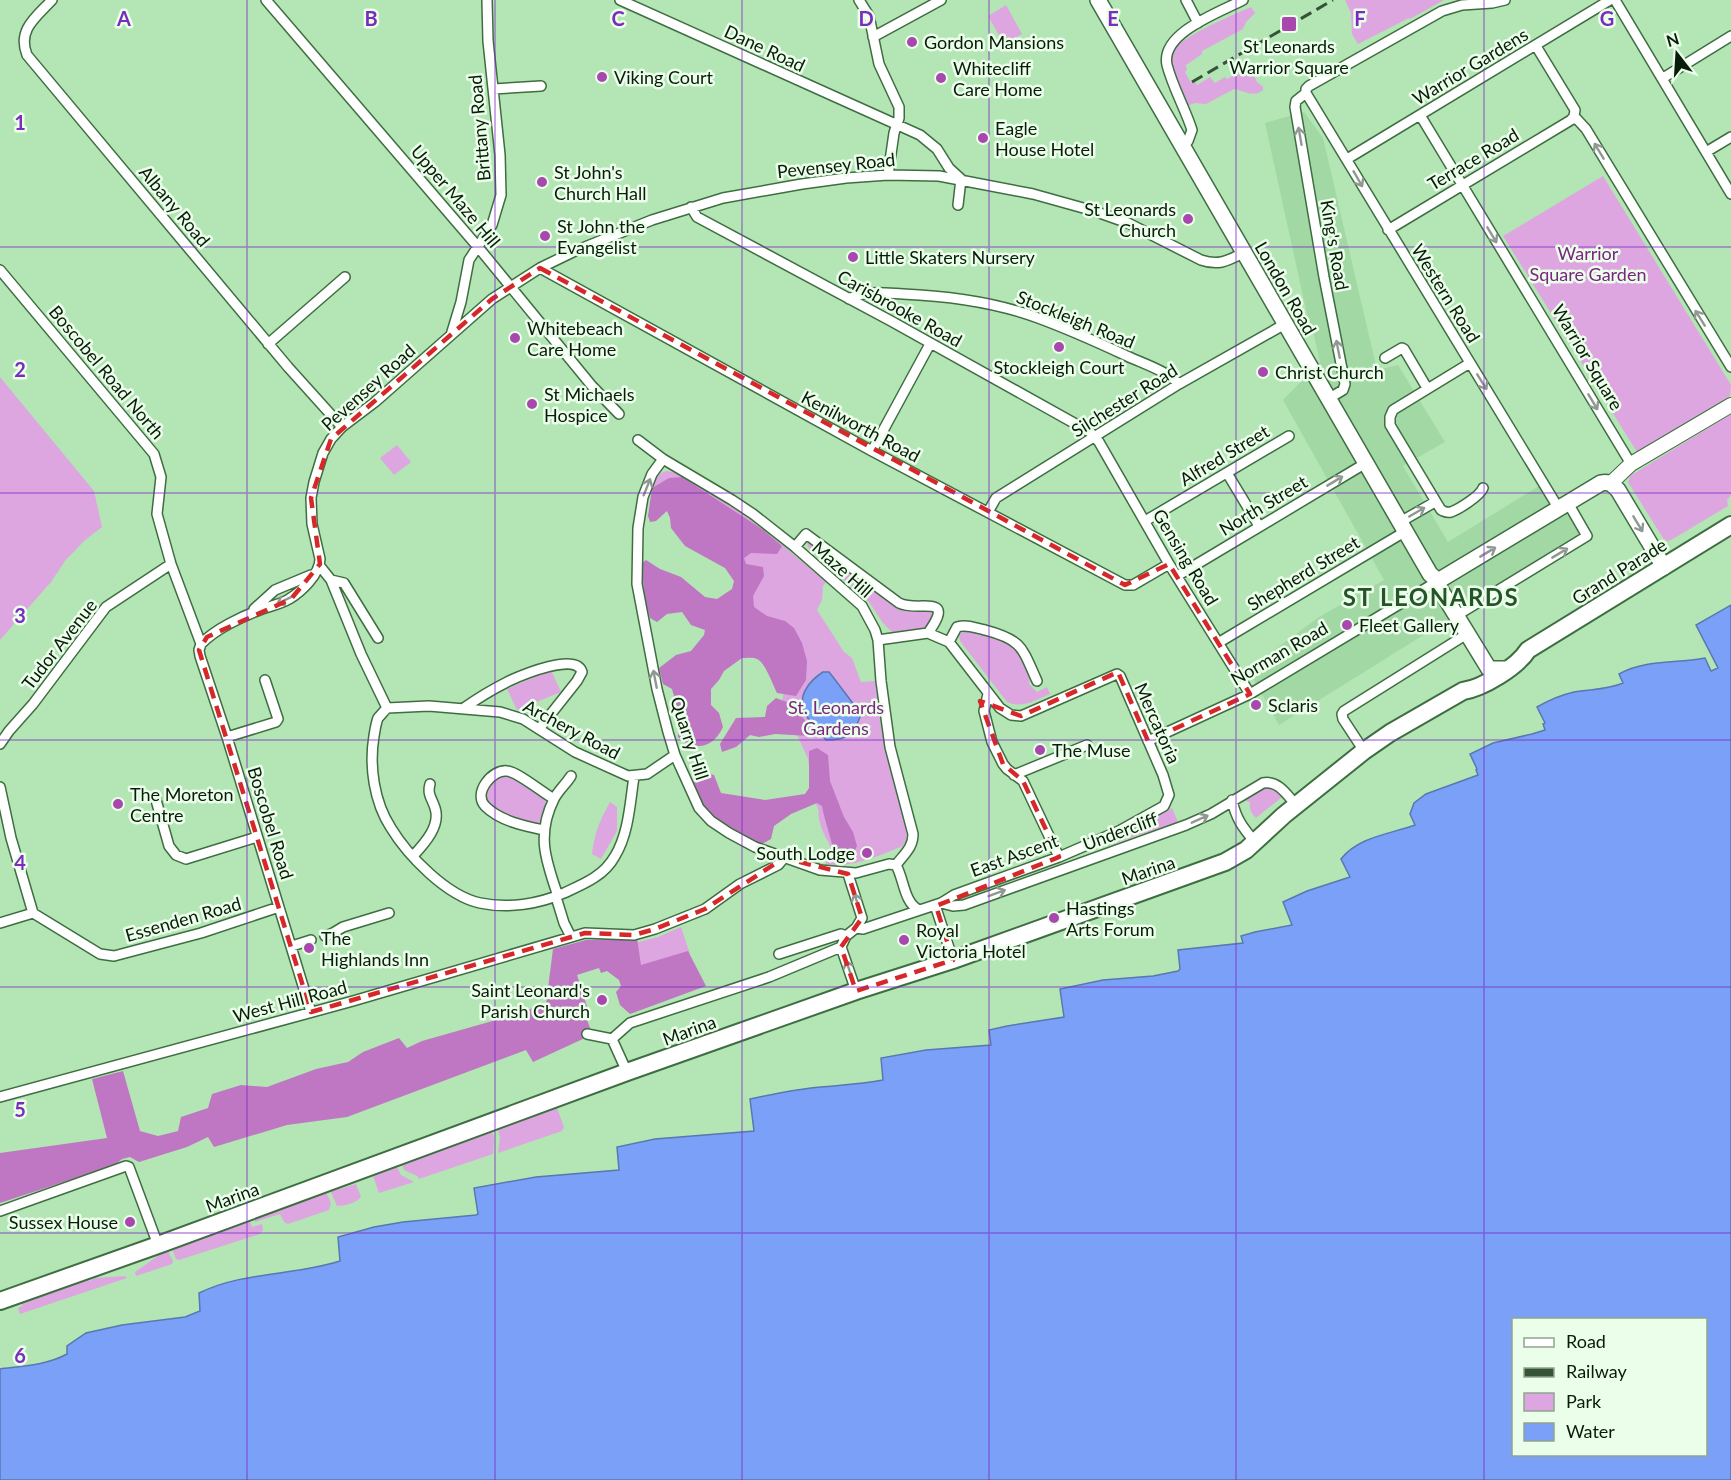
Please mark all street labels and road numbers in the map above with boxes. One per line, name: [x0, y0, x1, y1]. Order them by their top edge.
street label: Dane Road: [721, 20, 809, 76]
street label: Warrior Gardens: [1408, 23, 1532, 109]
street label: Brittany Road: [463, 74, 495, 182]
street label: Terrace Road: [1423, 123, 1523, 195]
street label: Upper Maze Hill: [407, 140, 505, 252]
street label: Pevensey Road: [776, 148, 896, 182]
street label: Albany Road: [135, 161, 215, 251]
street label: King's Road: [1316, 198, 1354, 292]
street label: London Road: [1251, 238, 1321, 338]
street label: Western Road: [1407, 240, 1485, 346]
street label: Carisbrooke Road: [834, 265, 966, 351]
street label: Stockleigh Road: [1014, 285, 1138, 353]
street label: Warrior Square: [1548, 300, 1628, 414]
street label: Boscobel Road North: [45, 301, 169, 443]
street label: Pevensey Road: [317, 339, 419, 435]
street label: Silchester Road: [1067, 359, 1181, 441]
street label: Kenilworth Road: [798, 385, 924, 467]
street label: Alfred Street: [1175, 419, 1273, 490]
street label: North Street: [1215, 470, 1311, 540]
street label: Gensing Road: [1149, 505, 1223, 609]
street label: Shepherd Street: [1243, 531, 1364, 615]
street label: Grand Parade: [1568, 533, 1670, 609]
street label: Maze Hill: [808, 536, 878, 602]
street label: Tudor Avenue: [17, 594, 101, 694]
street label: Norman Road: [1226, 616, 1332, 690]
street label: Mercatoria: [1130, 679, 1186, 767]
street label: Archery Road: [520, 694, 624, 764]
street label: Quarry Hill: [666, 694, 714, 782]
street label: Boscobel Road: [243, 764, 299, 882]
street label: Undercliff: [1080, 807, 1160, 855]
street label: East Ascent: [967, 829, 1061, 881]
street label: Marina: [1118, 851, 1178, 889]
street label: Essenden Road: [123, 892, 243, 946]
street label: West Hill Road: [231, 975, 349, 1027]
street label: Marina: [659, 1010, 719, 1050]
street label: Marina: [202, 1177, 262, 1217]

